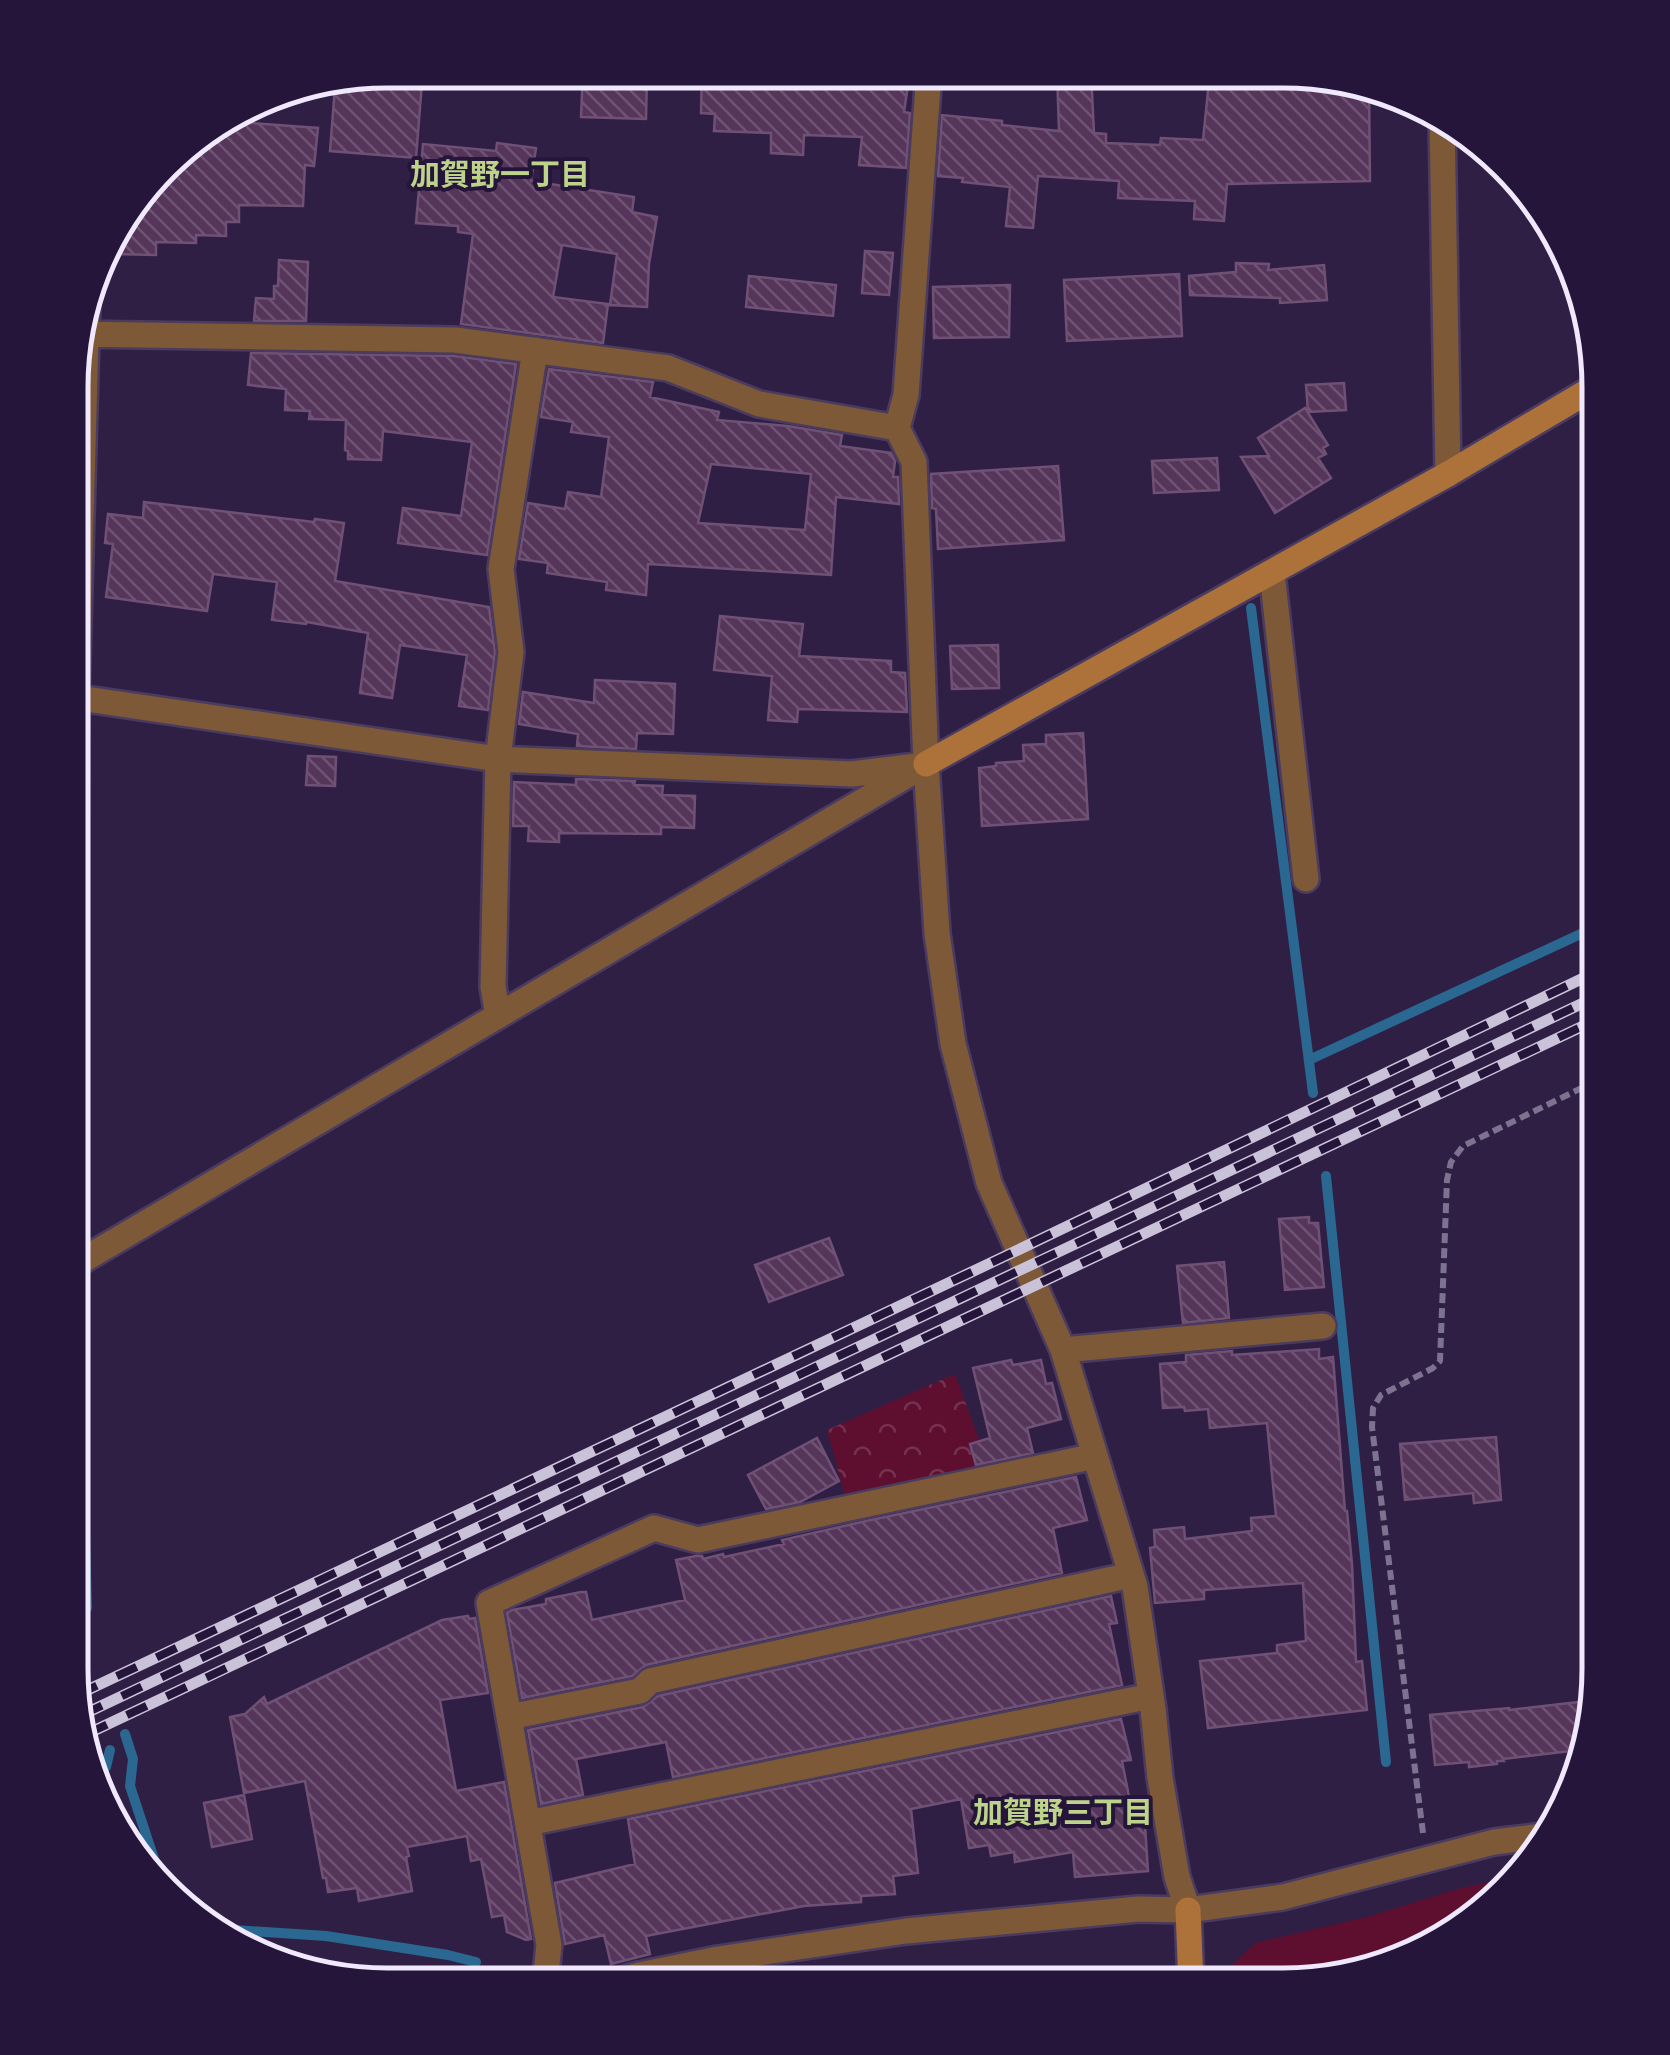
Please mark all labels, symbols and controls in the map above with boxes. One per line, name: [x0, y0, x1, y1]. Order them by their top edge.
district label: 加賀野一丁目: [410, 156, 590, 193]
district label: 加賀野三丁目: [973, 1794, 1153, 1831]

